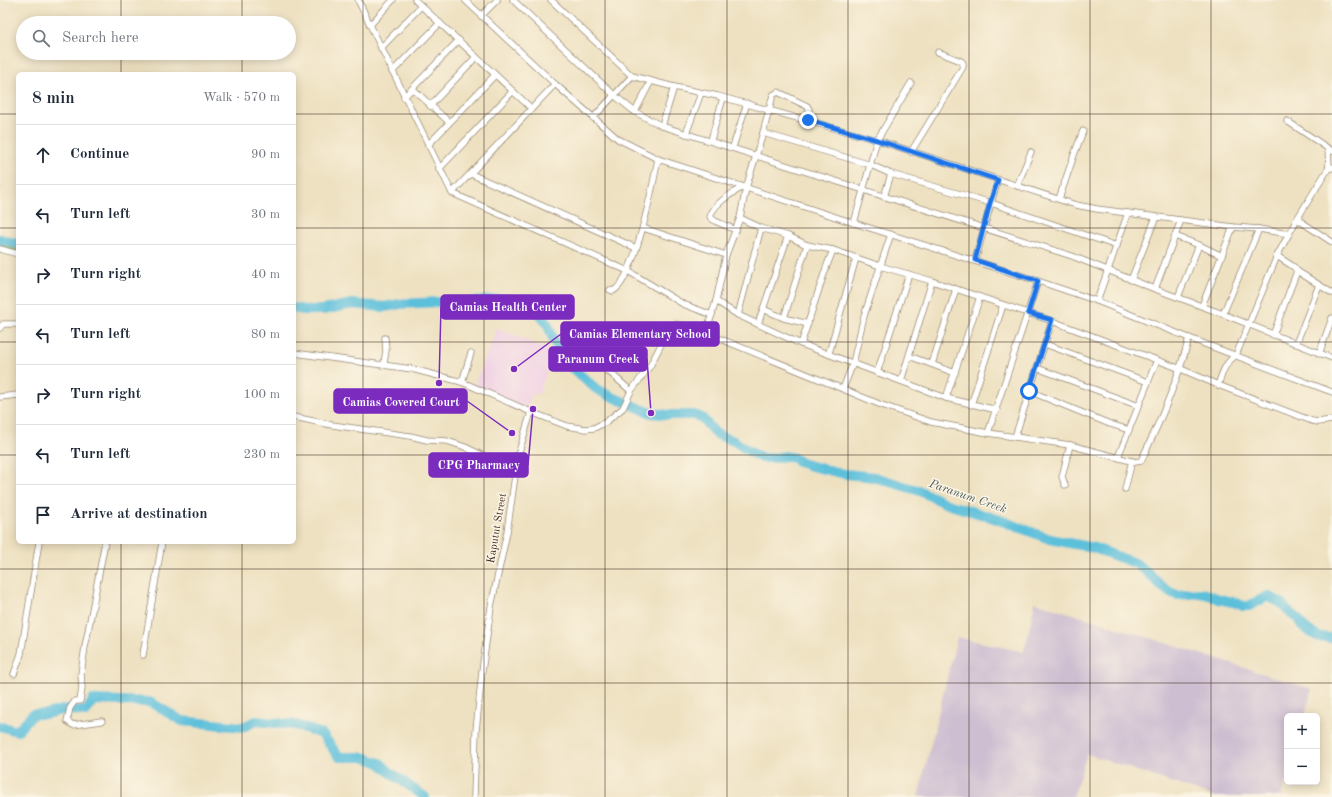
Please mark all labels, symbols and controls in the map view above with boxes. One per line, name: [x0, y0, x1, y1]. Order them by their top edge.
search box: [16, 16, 296, 60]
icon: search: [30, 27, 52, 49]
text: Search here: [62, 31, 139, 46]
text: 8 min: [32, 90, 75, 107]
text: Walk · 570 m: [203, 91, 280, 104]
route end: [799, 111, 817, 129]
icon: ahead: [32, 144, 54, 166]
text: Continue: [70, 147, 129, 162]
text: 90 m: [251, 148, 280, 161]
icon: left: [32, 204, 54, 226]
text: Turn left: [70, 207, 130, 222]
text: 30 m: [251, 208, 280, 221]
icon: right: [32, 264, 54, 286]
text: Turn right: [70, 267, 141, 282]
text: 40 m: [251, 268, 280, 281]
callout: Camias Health Center: [441, 295, 574, 319]
text: Camias Health Center: [449, 302, 567, 314]
callout: Camias Elementary School: [561, 322, 719, 346]
icon: left: [32, 324, 54, 346]
text: Turn left: [70, 327, 130, 342]
text: 80 m: [251, 328, 280, 341]
text: Camias Elementary School: [569, 329, 711, 341]
callout: Paranum Creek: [549, 347, 647, 371]
text: Paranum Creek: [557, 354, 640, 366]
route start: [1020, 382, 1038, 400]
icon: right: [32, 384, 54, 406]
text: Turn right: [70, 387, 141, 402]
text: 100 m: [243, 388, 280, 401]
callout: Camias Covered Court: [334, 389, 467, 413]
text: Camias Covered Court: [342, 397, 460, 409]
icon: left: [32, 444, 54, 466]
text: Turn left: [70, 447, 130, 462]
text: 230 m: [243, 448, 280, 461]
callout: CPG Pharmacy: [429, 453, 528, 477]
text: CPG Pharmacy: [438, 460, 520, 472]
water label: Paranum Creek: [926, 478, 1008, 516]
street label: Kaputut Street: [486, 492, 509, 564]
icon: arrive: [32, 504, 54, 526]
text: Arrive at destination: [70, 507, 208, 522]
map controls: [1284, 713, 1320, 785]
button: +: [1284, 713, 1320, 749]
button: −: [1284, 749, 1320, 785]

